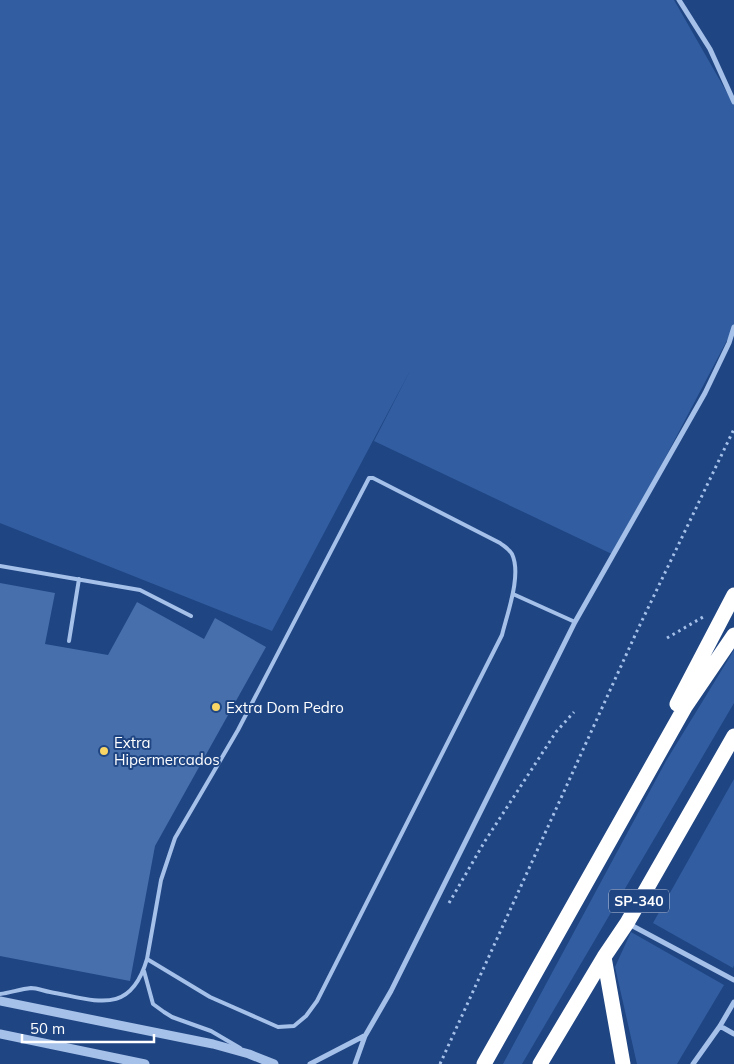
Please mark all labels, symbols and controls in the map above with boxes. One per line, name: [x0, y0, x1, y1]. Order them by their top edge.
place label: Extra Dom Pedro: [226, 698, 344, 717]
marker: Extra Dom Pedro: [210, 701, 222, 713]
place label: Extra Hipermercados: [114, 733, 220, 769]
marker: Extra Hipermercados: [98, 745, 110, 757]
road number: SP-340: [609, 889, 669, 912]
scale bar: [22, 1012, 155, 1044]
text: 50 m: [30, 1019, 65, 1038]

